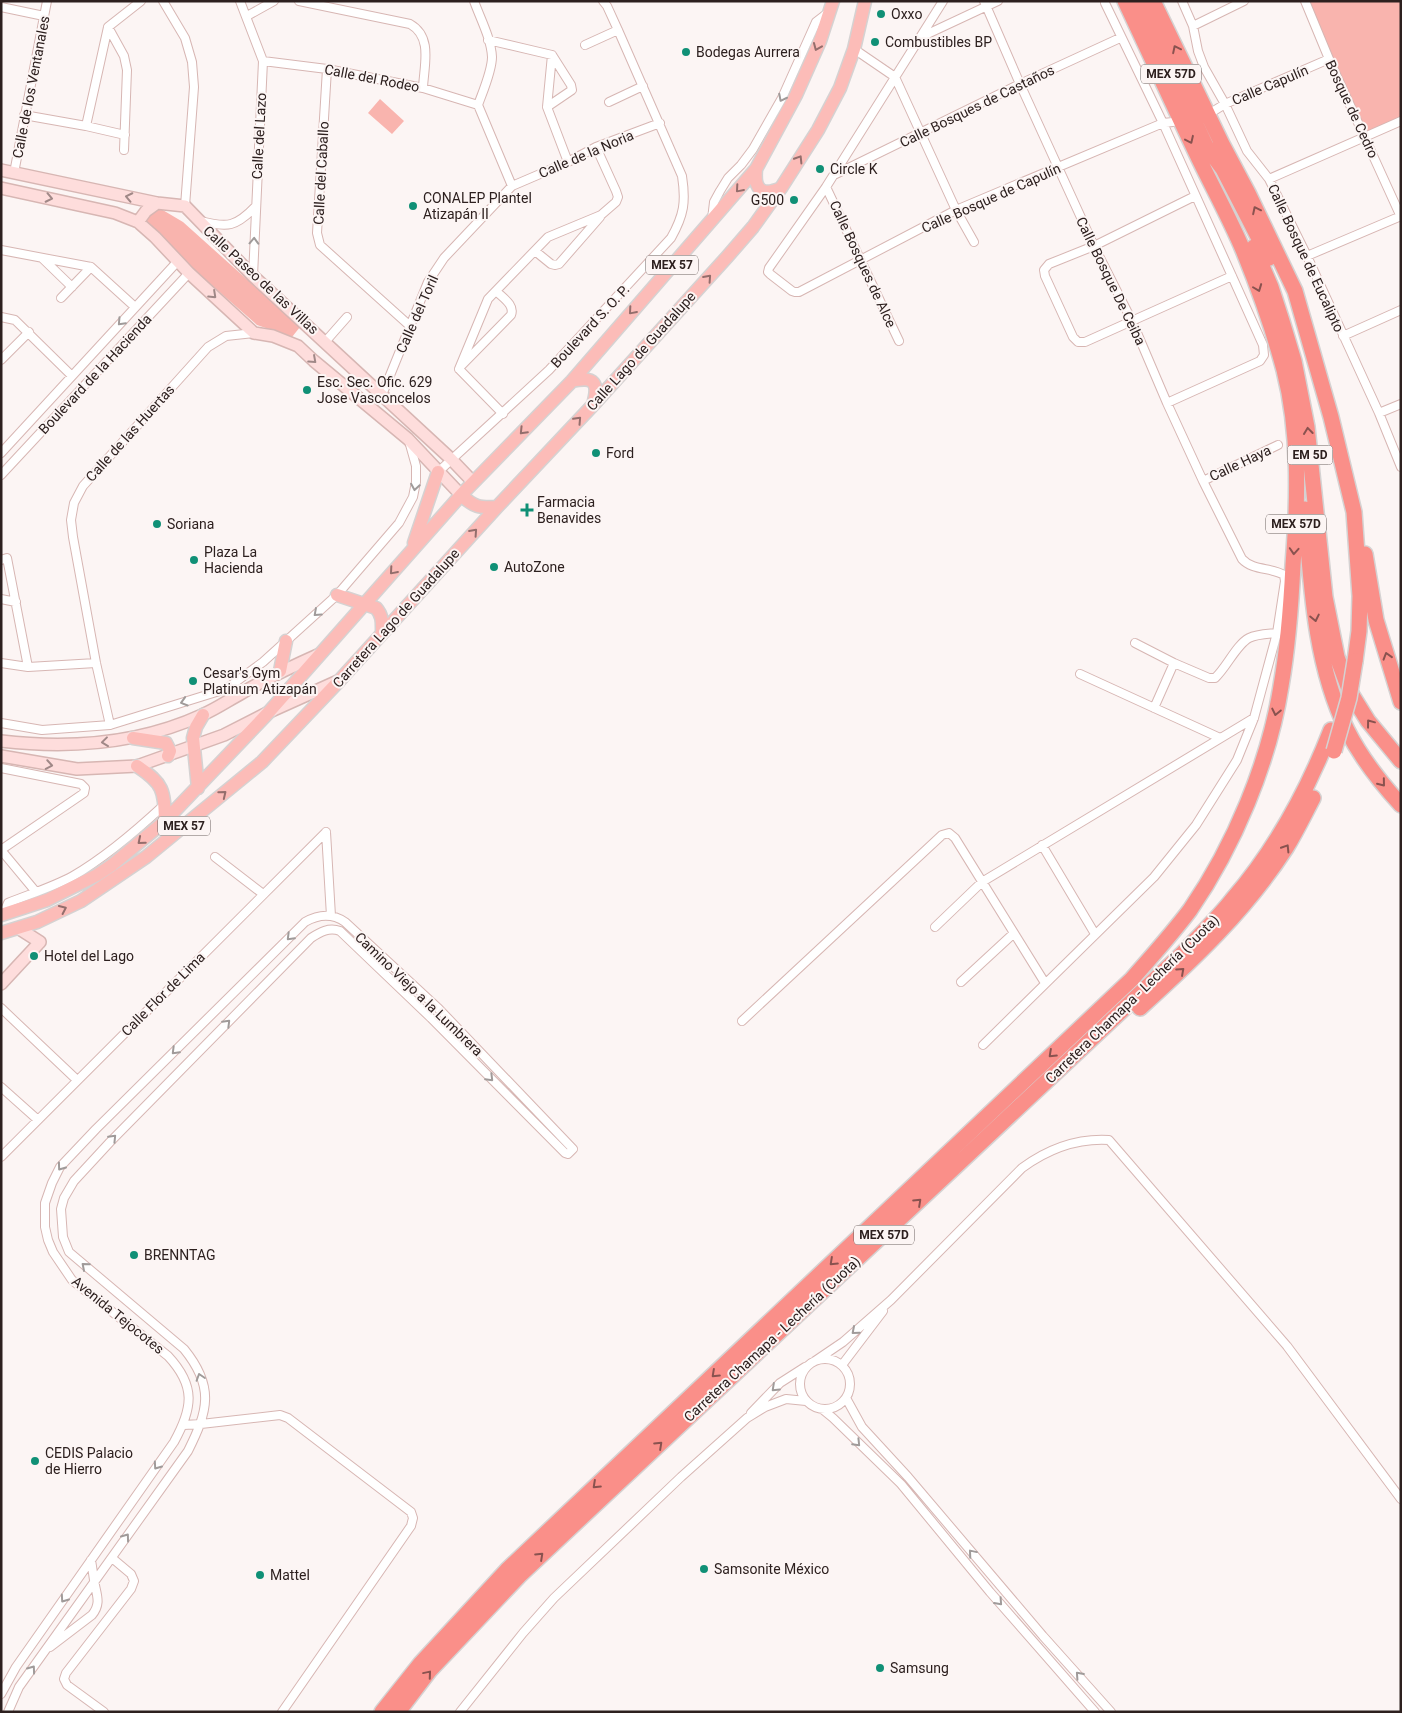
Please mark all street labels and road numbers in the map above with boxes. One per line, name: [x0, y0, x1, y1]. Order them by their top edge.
street label: Calle de los Ventanales: [9, 14, 53, 160]
street label: Bosque de Cedro: [1322, 57, 1382, 161]
street label: Calle del Rodeo: [323, 61, 421, 95]
street label: Calle Bosques de Castaños: [897, 62, 1057, 150]
street label: Calle Capulín: [1229, 62, 1311, 108]
road number: MEX 57D: [1141, 64, 1201, 84]
street label: Calle del Lazo: [249, 92, 269, 180]
street label: Calle del Caballo: [310, 121, 332, 225]
street label: Calle de la Noria: [536, 127, 636, 181]
street label: Calle Bosque de Capulín: [919, 160, 1063, 236]
street label: Calle Bosque de Eucalipto: [1265, 182, 1347, 335]
street label: Calle Bosques de Alce: [827, 198, 899, 330]
street label: Calle Bosque De Ceiba: [1073, 214, 1149, 348]
street label: Calle Paseo de las Villas: [200, 223, 322, 337]
road number: MEX 57: [646, 256, 698, 274]
street label: Calle del Toril: [393, 273, 441, 355]
street label: Boulevard S. O. P.: [548, 281, 632, 371]
street label: Calle Lago de Guadalupe: [583, 288, 699, 414]
street label: Boulevard de la Hacienda: [35, 311, 155, 437]
street label: Calle de las Huertas: [82, 381, 178, 485]
street label: Calle Haya: [1207, 442, 1273, 484]
road number: EM 5D: [1288, 446, 1332, 464]
road number: MEX 57D: [1266, 514, 1326, 534]
street label: Carretera Lago de Guadalupe: [329, 545, 463, 691]
road number: MEX 57: [158, 816, 210, 836]
street label: Carretera Chamapa - Lechería (Cuota): [1042, 912, 1223, 1087]
street label: Camino Viejo a la Lumbrera: [352, 929, 486, 1059]
street label: Calle Flor de Lima: [118, 949, 208, 1039]
road number: MEX 57D: [854, 1226, 914, 1244]
street label: Carretera Chamapa - Lechería (Cuota): [681, 1253, 864, 1426]
street label: Avenida Tejocotes: [69, 1273, 167, 1357]

